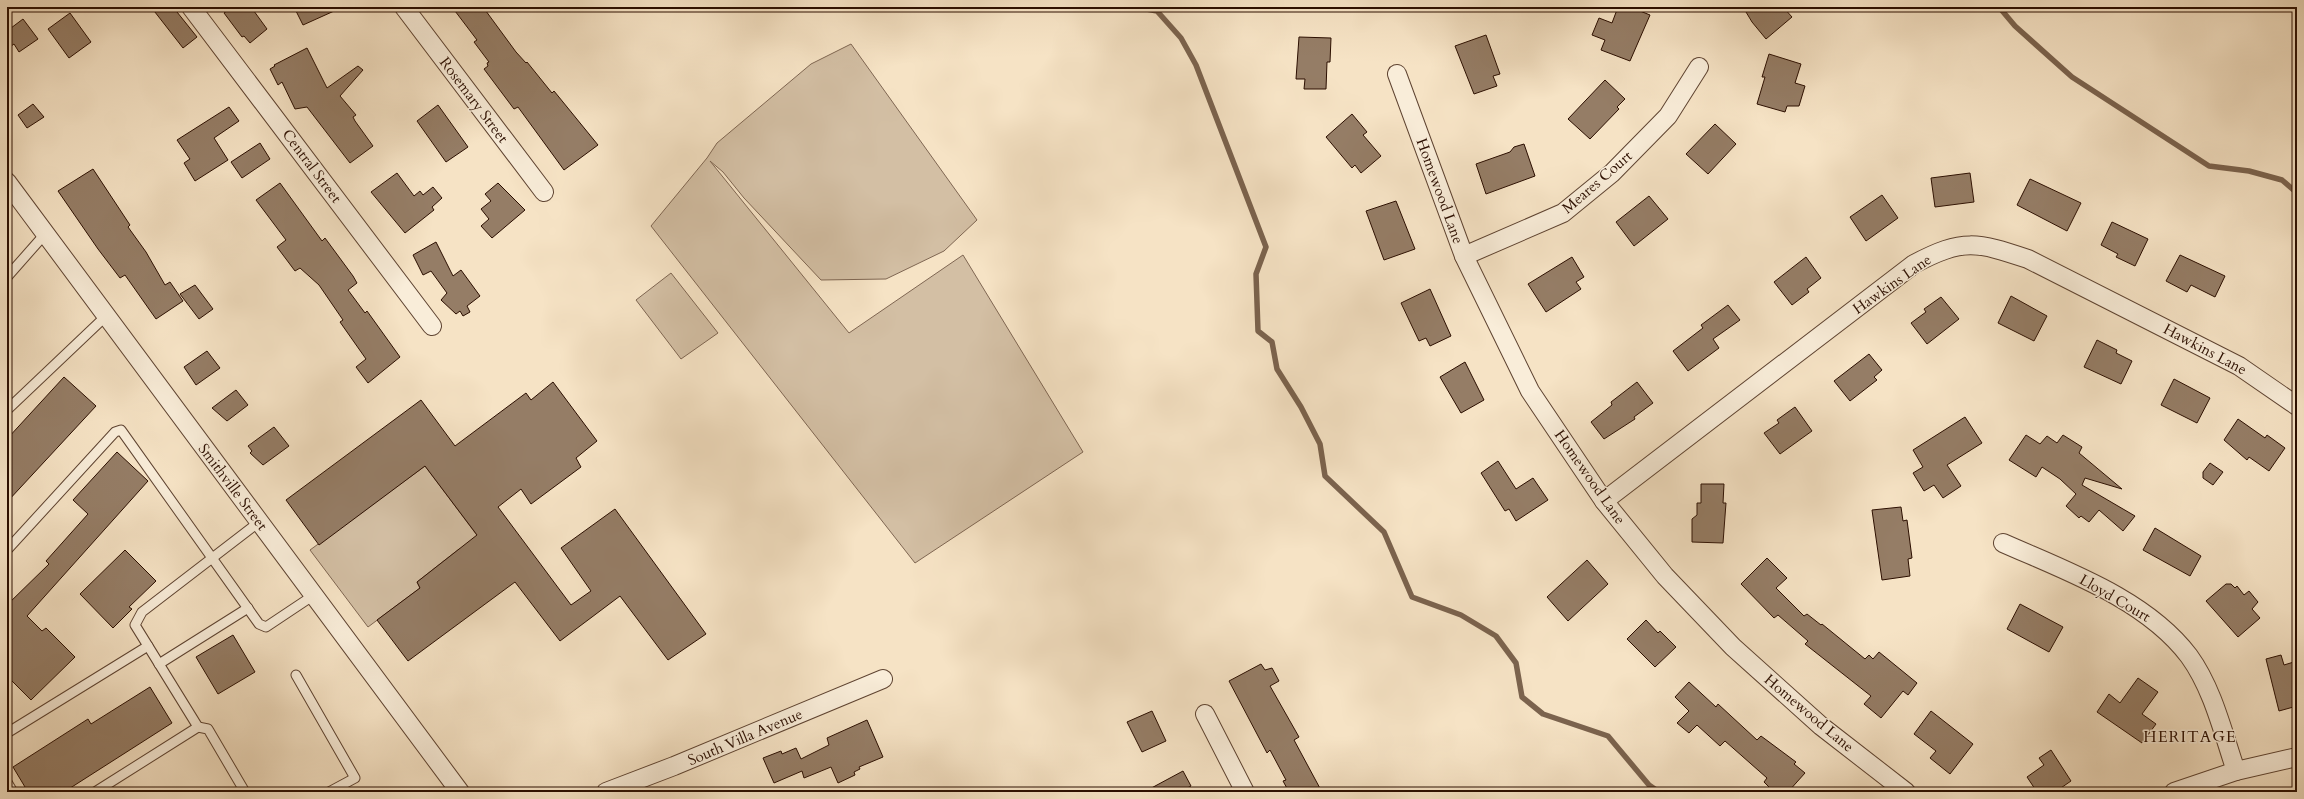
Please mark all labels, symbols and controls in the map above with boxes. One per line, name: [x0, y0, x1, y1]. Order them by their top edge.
street label: Rosemary Street: [435, 53, 513, 147]
street label: Central Street: [278, 125, 346, 207]
street label: Homewood Lane: [1412, 135, 1468, 247]
street label: Meares Court: [1558, 146, 1636, 218]
street label: Hawkins Lane: [1849, 249, 1935, 319]
street label: Hawkins Lane: [2160, 319, 2250, 379]
street label: Homewood Lane: [1550, 426, 1630, 528]
street label: Smithville Street: [194, 440, 272, 535]
street label: Lloyd Court: [2076, 570, 2154, 627]
street label: Homewood Lane: [1760, 670, 1858, 757]
street label: South Villa Avenue: [685, 704, 806, 770]
district label: HERITAGE: [2143, 726, 2237, 748]

